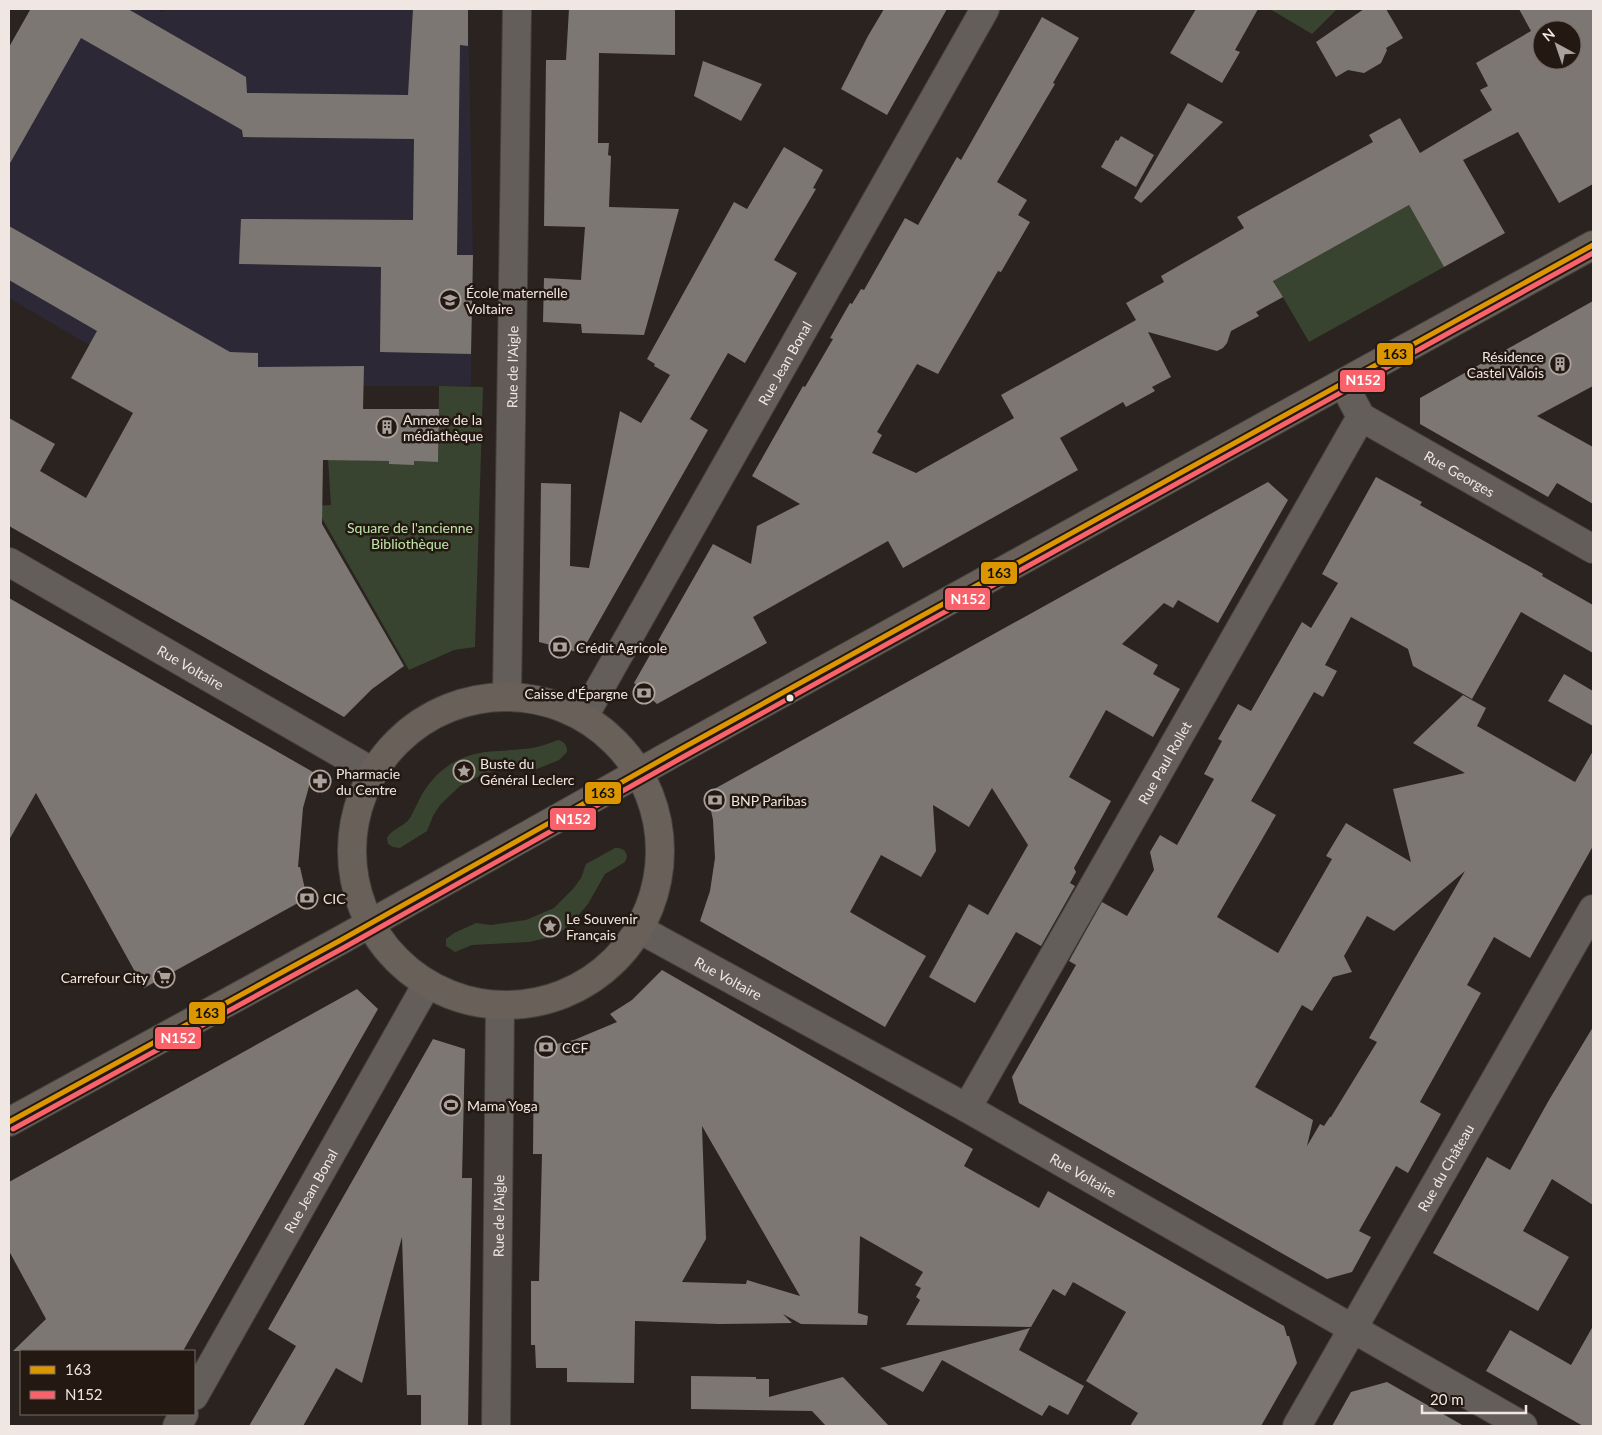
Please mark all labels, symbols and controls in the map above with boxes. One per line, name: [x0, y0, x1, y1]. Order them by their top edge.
north arrow: [1532, 20, 1582, 70]
text: N: [1539, 25, 1558, 45]
place label: École maternelle Voltaire: [466, 284, 568, 317]
school or university icon: École maternelle Voltaire: [438, 288, 462, 312]
street label: Rue Jean Bonal: [754, 318, 815, 408]
street label: Rue de l'Aigle: [503, 326, 521, 408]
line badge: 163: [1376, 342, 1414, 366]
text: 163: [1383, 345, 1407, 362]
place label: Résidence Castel Valois: [1467, 348, 1544, 381]
building icon: Résidence Castel Valois: [1548, 352, 1572, 376]
line badge: N152: [1339, 369, 1386, 393]
text: N152: [1345, 371, 1381, 388]
place label: Annexe de la médiathèque: [403, 411, 483, 444]
building icon: Annexe de la médiathèque: [375, 415, 399, 439]
street label: Rue Georges: [1421, 446, 1498, 500]
park label: Square de l'ancienne Bibliothèque: [347, 519, 473, 552]
line badge: 163: [980, 561, 1018, 585]
text: 163: [987, 564, 1011, 581]
line badge: N152: [944, 587, 991, 611]
text: N152: [950, 590, 986, 607]
bank icon: Crédit Agricole: [548, 635, 572, 659]
place label: Crédit Agricole: [576, 639, 667, 656]
street label: Rue Voltaire: [155, 641, 227, 693]
bank icon: Caisse d'Épargne: [632, 681, 656, 705]
place label: Caisse d'Épargne: [524, 685, 628, 702]
unlabelled marker: [785, 693, 795, 703]
street label: Rue Paul Rollet: [1134, 718, 1194, 807]
place label: Buste du Général Leclerc: [480, 755, 575, 788]
place icon: Buste du Général Leclerc: [452, 759, 476, 783]
place label: Pharmacie du Centre: [336, 765, 400, 798]
pharmacy icon: Pharmacie du Centre: [308, 769, 332, 793]
line badge: 163: [584, 781, 622, 805]
text: 163: [591, 784, 615, 801]
bank icon: BNP Paribas: [703, 788, 727, 812]
place label: BNP Paribas: [731, 792, 807, 809]
line badge: N152: [549, 807, 597, 831]
text: N152: [555, 810, 591, 827]
bank icon: CIC: [295, 886, 319, 910]
place label: CIC: [323, 890, 346, 907]
place label: Le Souvenir Français: [566, 910, 638, 943]
place icon: Le Souvenir Français: [538, 914, 562, 938]
street label: Rue Voltaire: [692, 953, 765, 1003]
supermarket icon: Carrefour City: [152, 965, 176, 989]
place label: Carrefour City: [61, 969, 149, 986]
line badge: 163: [188, 1001, 226, 1025]
text: 163: [195, 1004, 219, 1021]
line badge: N152: [154, 1026, 202, 1050]
text: N152: [160, 1029, 196, 1046]
bank icon: CCF: [534, 1035, 558, 1059]
place label: CCF: [562, 1039, 589, 1056]
sports icon: Mama Yoga: [439, 1093, 463, 1117]
place label: Mama Yoga: [467, 1097, 538, 1114]
street label: Rue du Château: [1413, 1121, 1477, 1214]
street label: Rue Jean Bonal: [280, 1146, 341, 1235]
street label: Rue Voltaire: [1047, 1149, 1120, 1200]
street label: Rue de l'Aigle: [489, 1175, 507, 1257]
legend: [20, 1350, 195, 1415]
text: 163: [65, 1360, 91, 1378]
scale bar: [1422, 1382, 1526, 1414]
text: N152: [65, 1385, 103, 1403]
text: 20 m: [1430, 1390, 1464, 1408]

